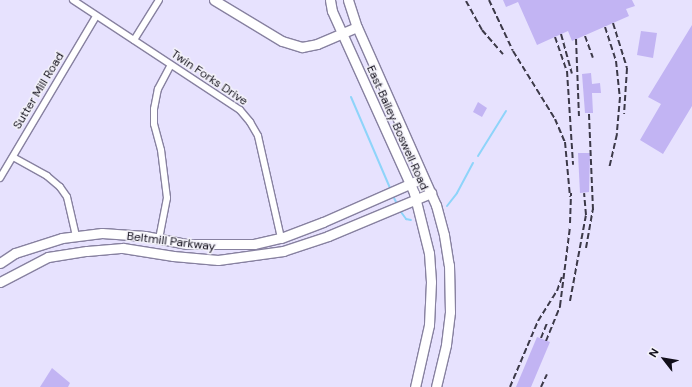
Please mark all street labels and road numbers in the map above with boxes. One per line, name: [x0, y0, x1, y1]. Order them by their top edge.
street label: Twin Forks Drive: [168, 47, 250, 109]
street label: Sutter Mill Road: [10, 50, 68, 132]
street label: East Bailey Boswell Road: [363, 63, 431, 193]
street label: Beltmill Parkway: [126, 229, 216, 255]

